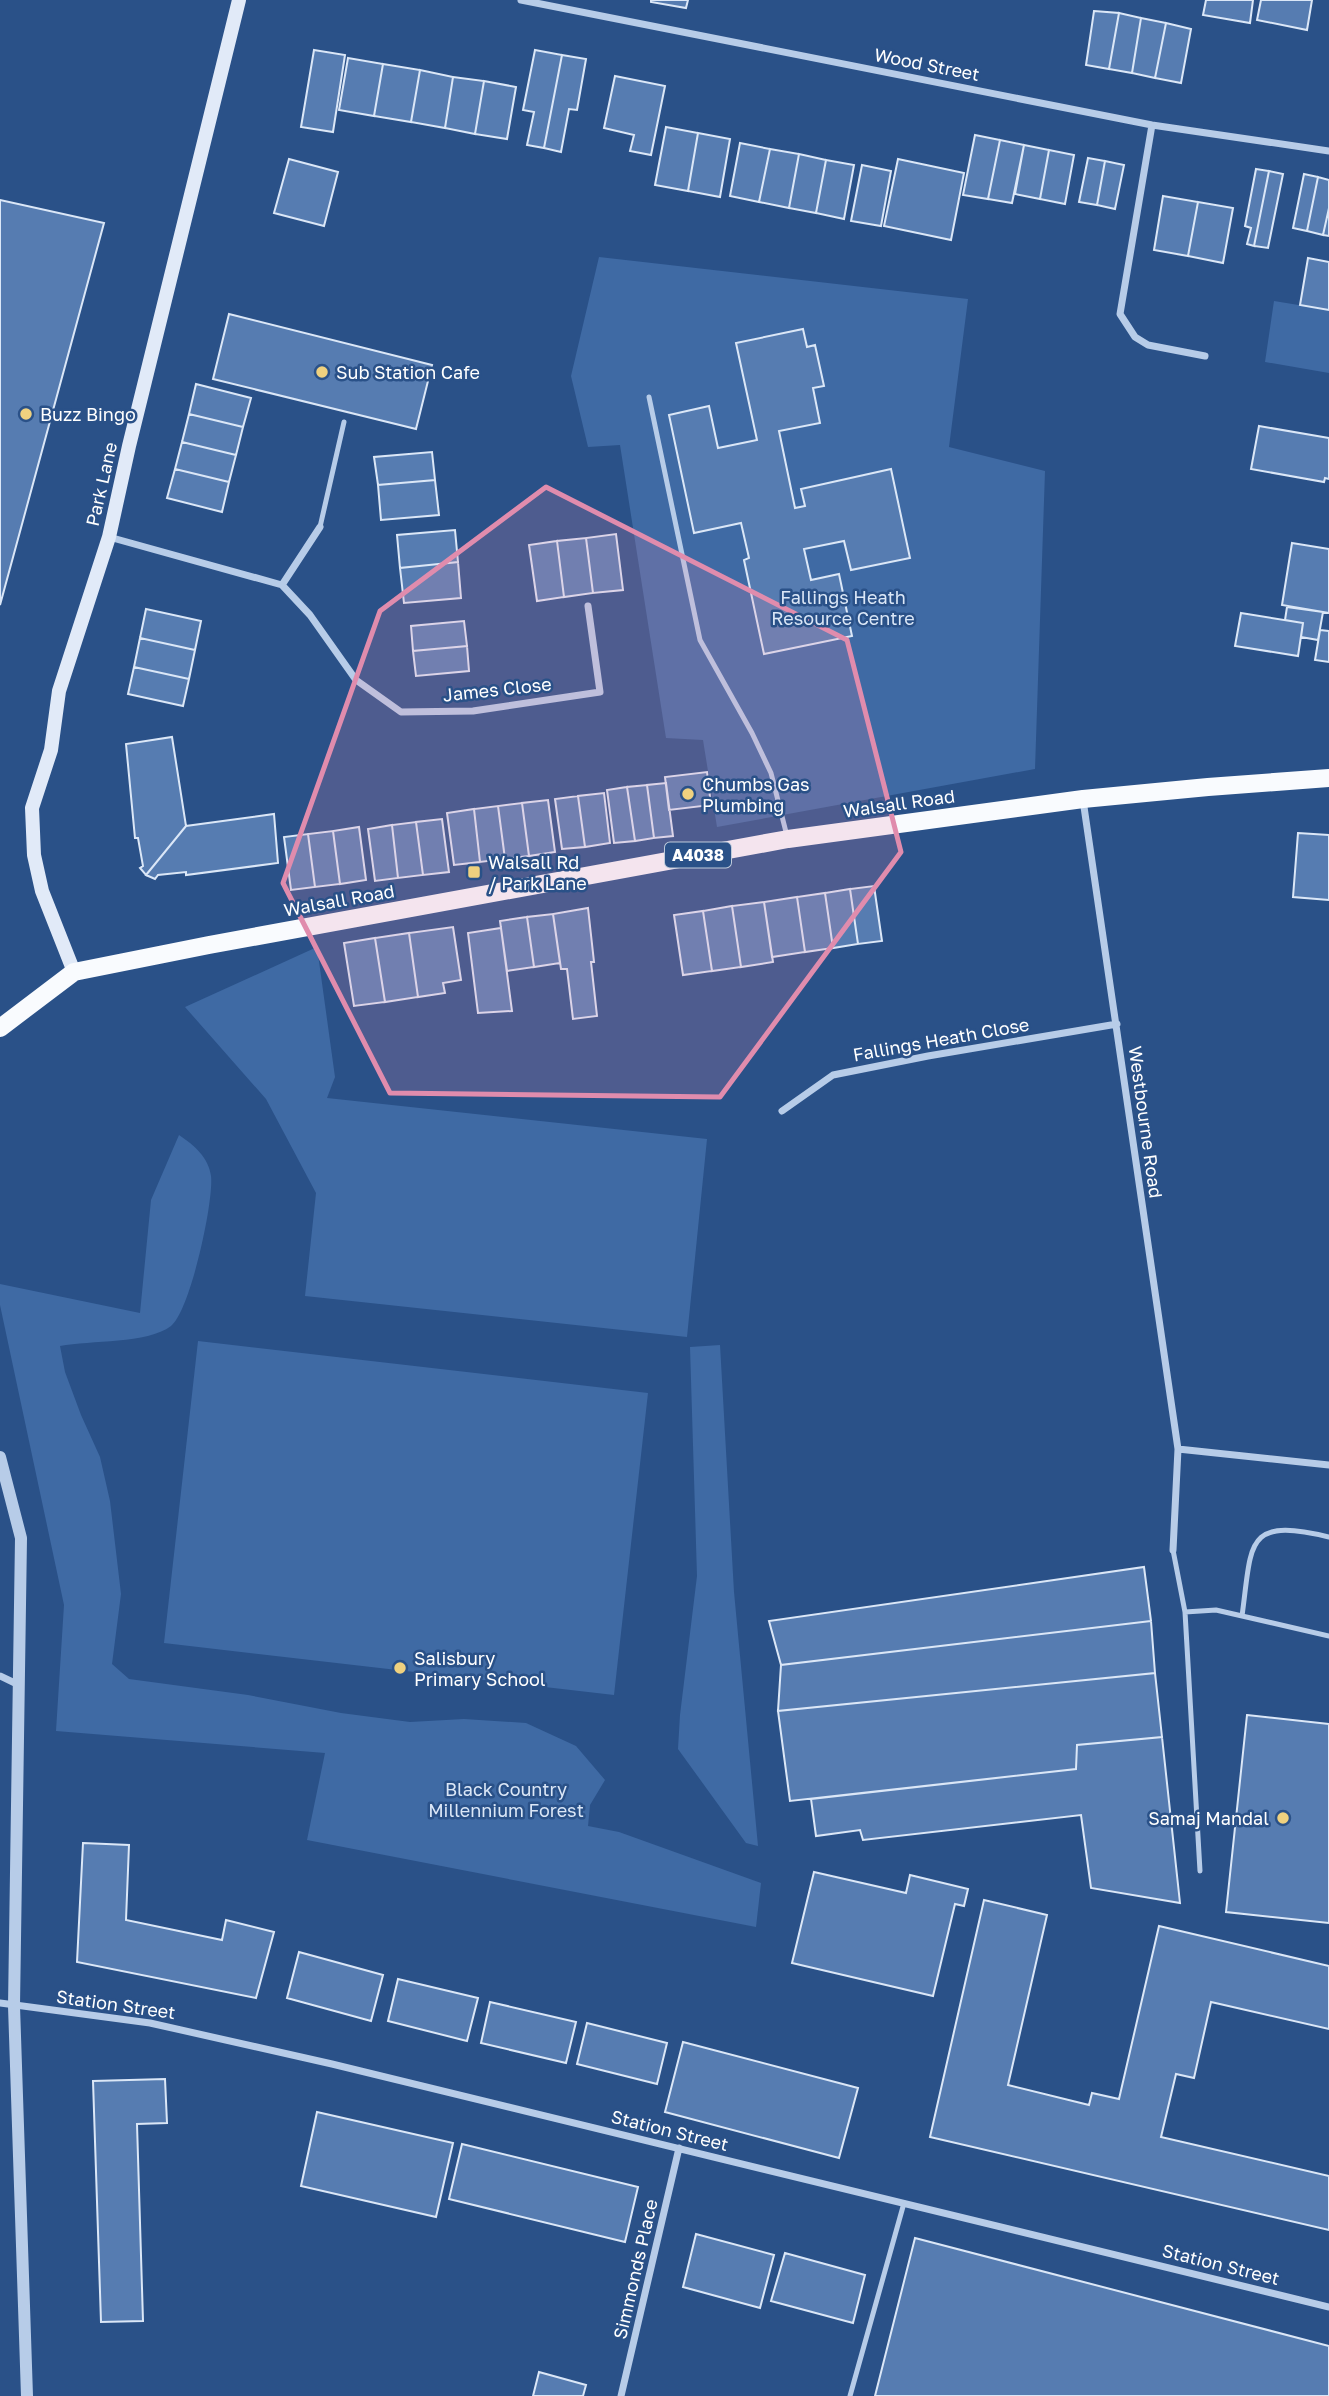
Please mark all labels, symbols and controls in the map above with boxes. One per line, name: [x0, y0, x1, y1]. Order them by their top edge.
street label: Wood Street: [872, 43, 982, 85]
place label: Sub Station Cafe: [336, 361, 480, 383]
marker: Sub Station Cafe: [314, 364, 330, 380]
place label: Buzz Bingo: [40, 403, 136, 425]
marker: Buzz Bingo: [18, 406, 34, 422]
street label: Park Lane: [81, 440, 121, 528]
park label: Fallings Heath Resource Centre: [771, 586, 915, 629]
street label: James Close: [442, 672, 552, 706]
place label: Chumbs Gas Plumbing: [702, 773, 810, 816]
street label: Walsall Road: [842, 784, 956, 822]
marker: Chumbs Gas Plumbing: [680, 786, 696, 802]
road number: A4038: [665, 842, 731, 868]
place label: Walsall Rd / Park Lane: [488, 851, 587, 894]
marker: Walsall Rd / Park Lane: [466, 864, 482, 880]
street label: Walsall Road: [282, 879, 396, 921]
street label: Fallings Heath Close: [851, 1013, 1031, 1065]
street label: Westbourne Road: [1124, 1044, 1168, 1200]
place label: Salisbury Primary School: [414, 1647, 546, 1690]
marker: Salisbury Primary School: [392, 1660, 408, 1676]
park label: Black Country Millennium Forest: [428, 1778, 584, 1821]
place label: Samaj Mandal: [1148, 1807, 1269, 1829]
marker: Samaj Mandal: [1275, 1810, 1291, 1826]
street label: Station Street: [55, 1985, 177, 2023]
street label: Station Street: [609, 2105, 731, 2155]
street label: Simmonds Place: [608, 2197, 662, 2341]
street label: Station Street: [1160, 2239, 1282, 2289]

